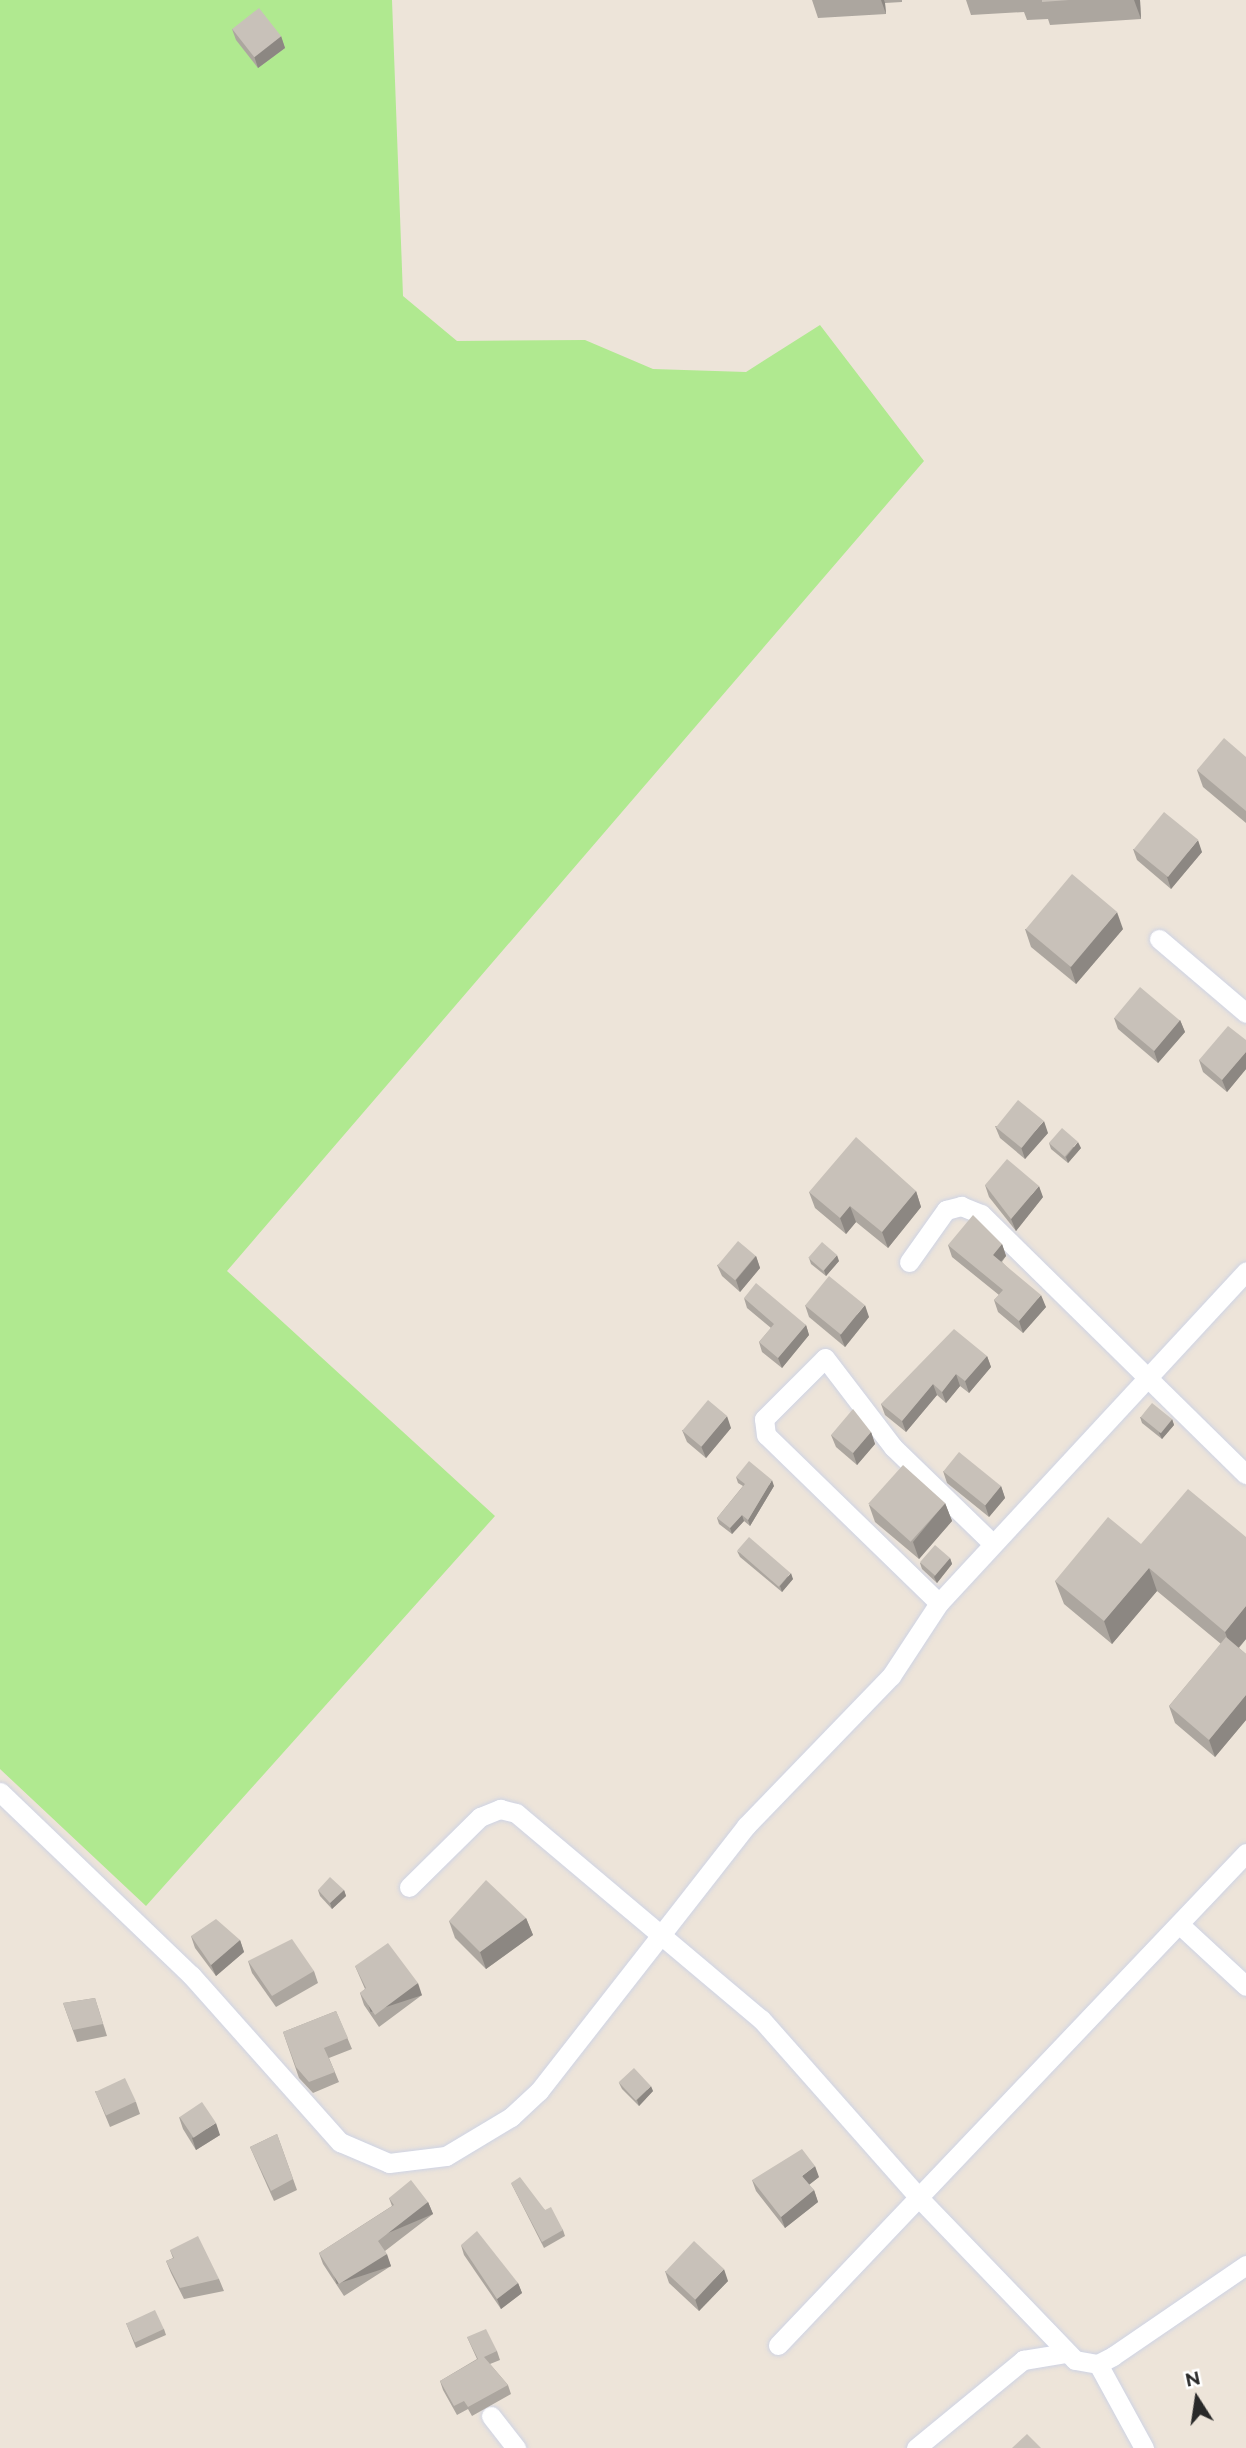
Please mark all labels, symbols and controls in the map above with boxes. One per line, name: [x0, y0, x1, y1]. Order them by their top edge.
north arrow: [1162, 2364, 1232, 2434]
text: N: [1183, 2366, 1202, 2391]

